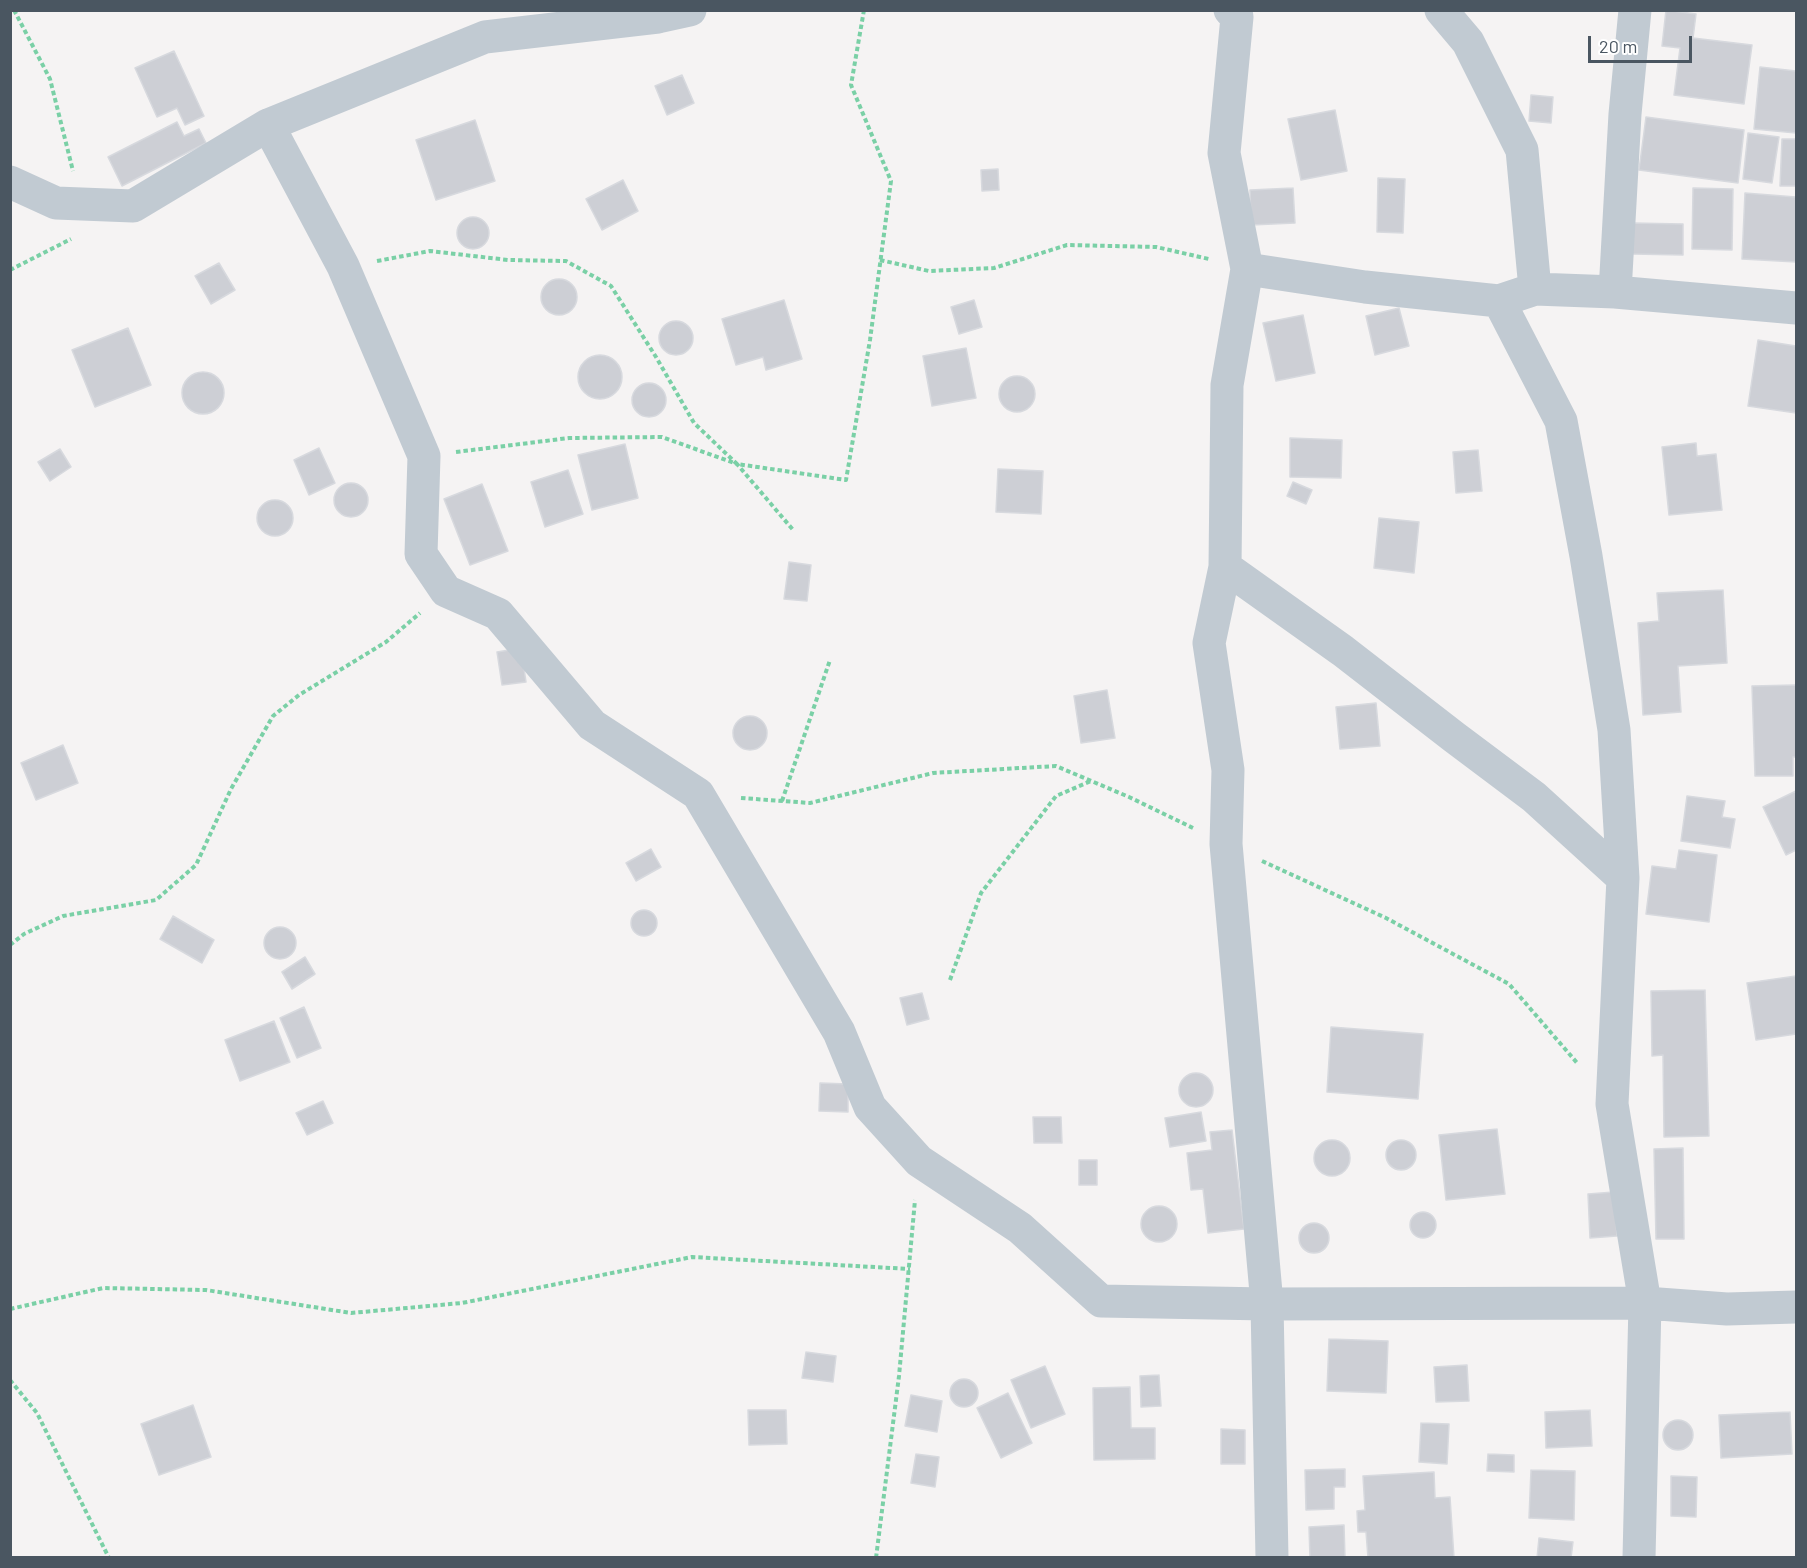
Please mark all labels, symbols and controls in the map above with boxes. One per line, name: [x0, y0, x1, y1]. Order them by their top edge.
scale bar: [1591, 24, 1694, 62]
text: 20 m: [1599, 35, 1637, 57]

